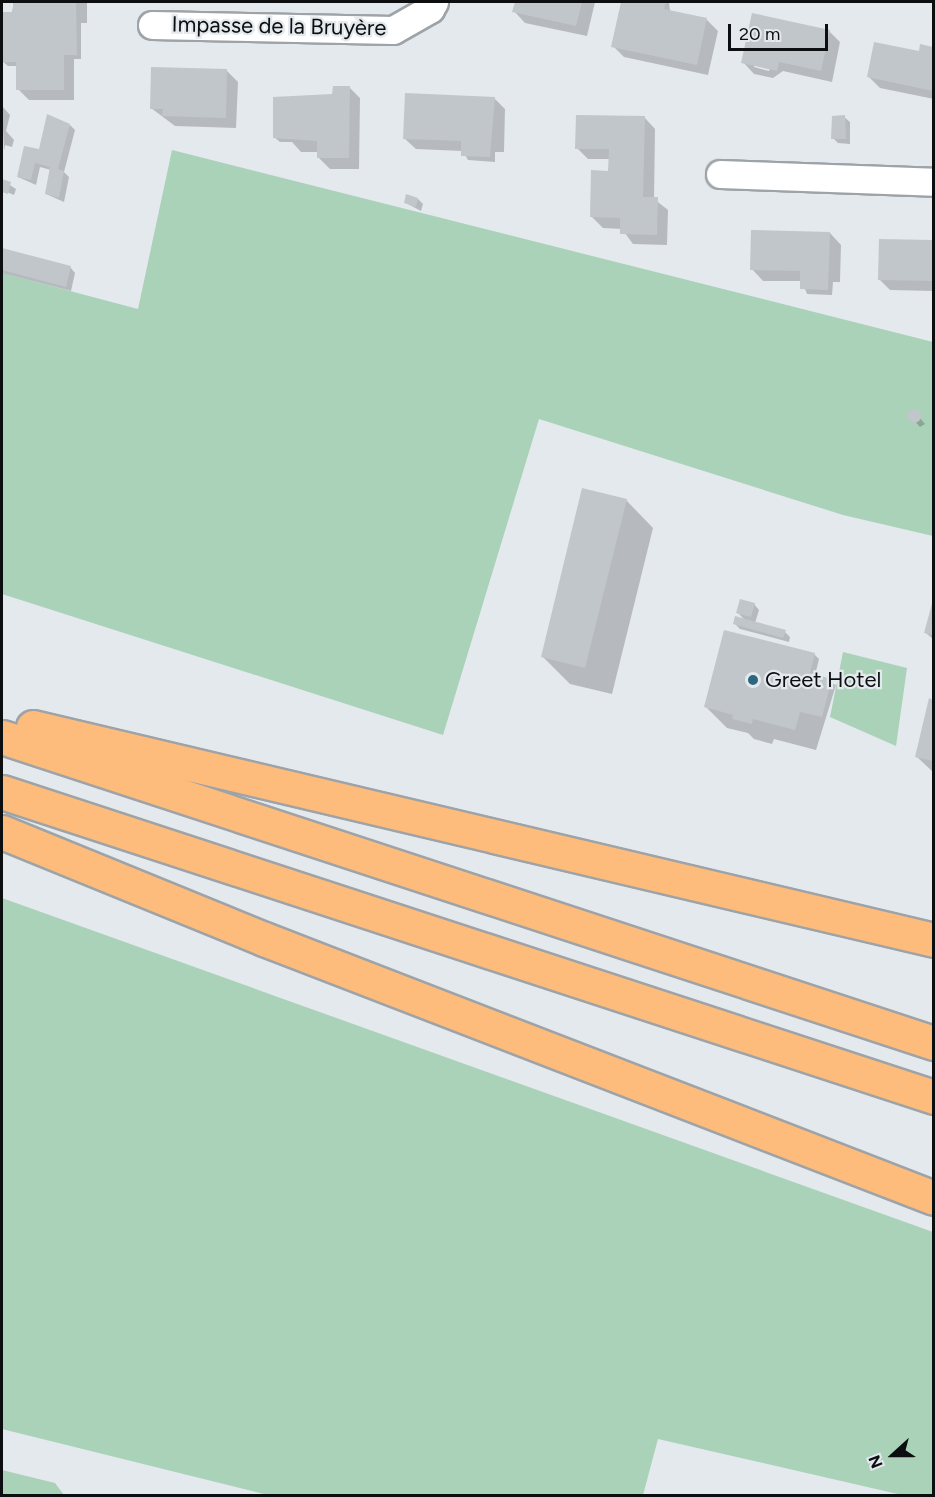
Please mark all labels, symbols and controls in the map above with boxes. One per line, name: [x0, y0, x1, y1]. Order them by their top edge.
street label: Impasse de la Bruyère: [171, 11, 387, 41]
scale bar: [731, 12, 832, 50]
text: 20 m: [739, 23, 780, 45]
place label: Greet Hotel: [765, 667, 881, 693]
marker: Greet Hotel: [746, 673, 760, 687]
north arrow: [863, 1425, 923, 1485]
text: N: [865, 1452, 887, 1471]

